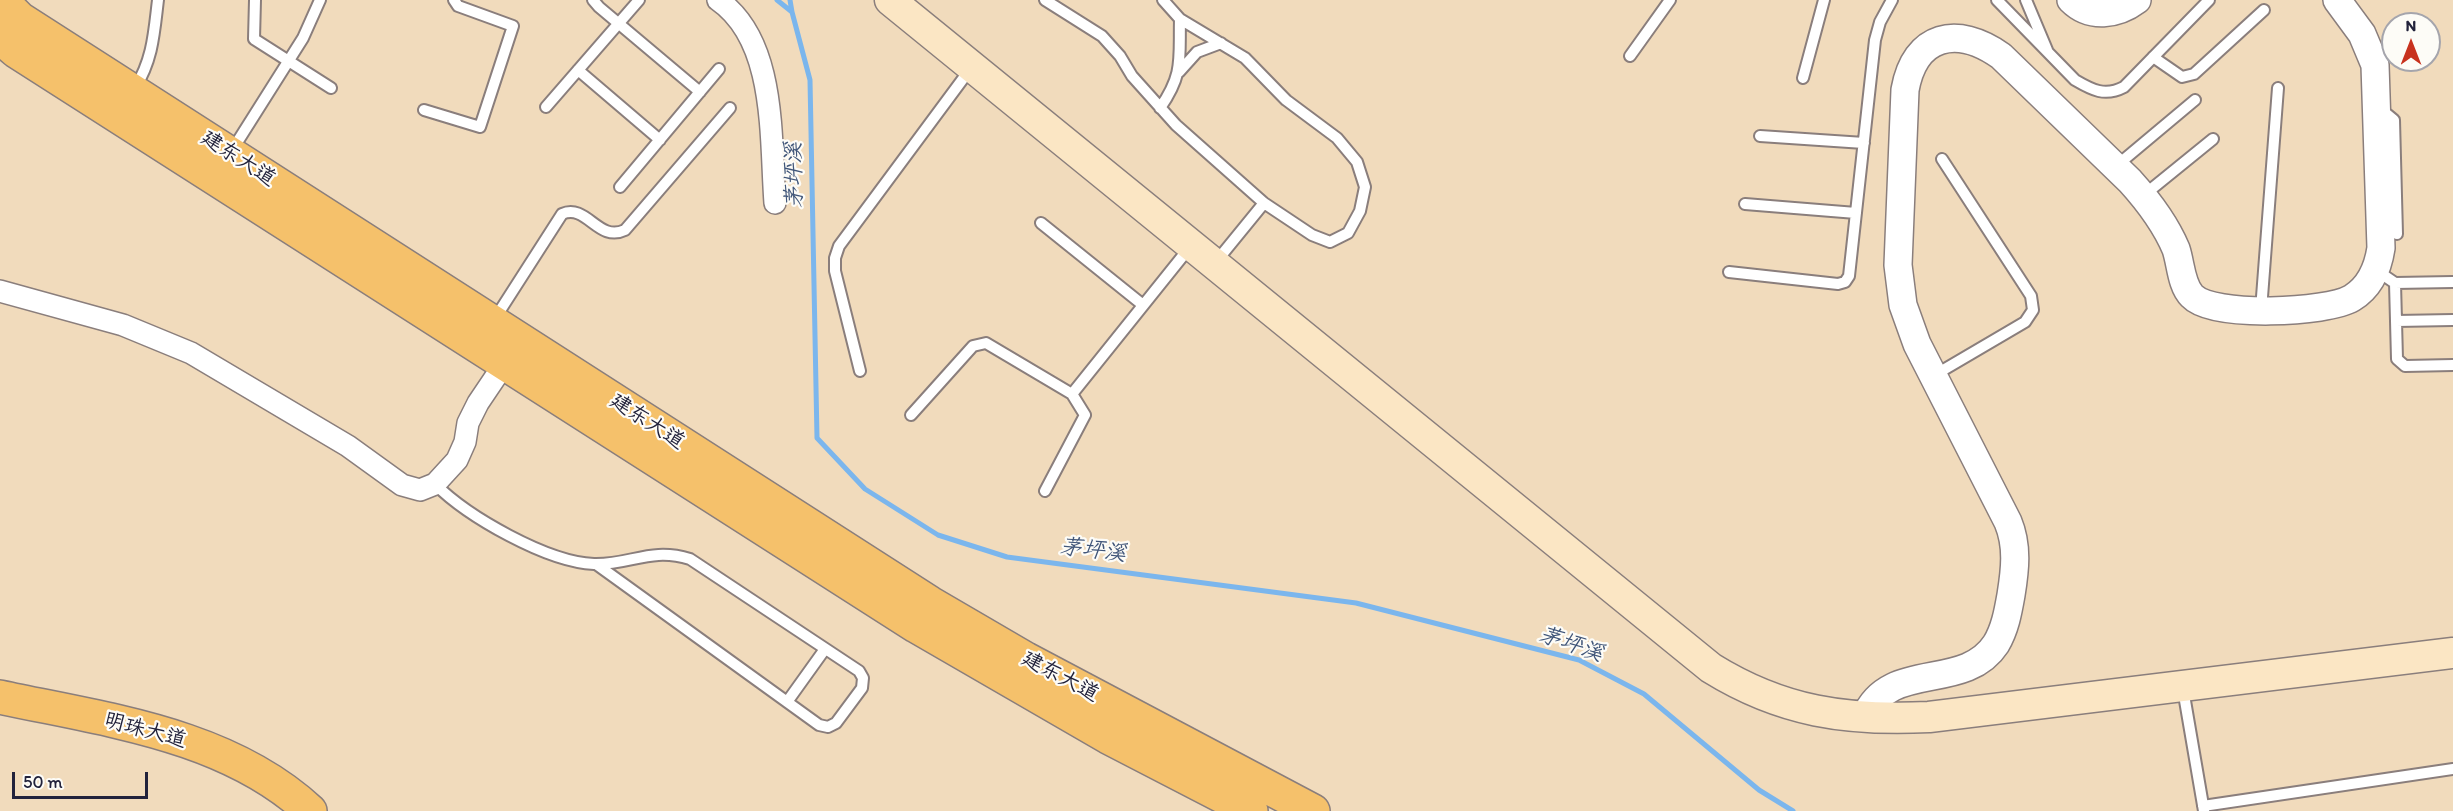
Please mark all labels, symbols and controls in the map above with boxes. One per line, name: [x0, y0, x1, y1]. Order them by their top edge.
north arrow: [2381, 12, 2441, 72]
text: N: [2406, 16, 2416, 35]
street label: 建东大道: [196, 126, 280, 192]
water label: 茅坪溪: [781, 142, 809, 208]
street label: 建东大道: [605, 389, 689, 455]
water label: 茅坪溪: [1059, 534, 1127, 568]
water label: 茅坪溪: [1536, 622, 1606, 668]
street label: 建东大道: [1017, 646, 1103, 708]
street label: 明珠大道: [101, 708, 189, 754]
scale bar: [15, 760, 152, 798]
text: 50 m: [23, 771, 63, 793]

